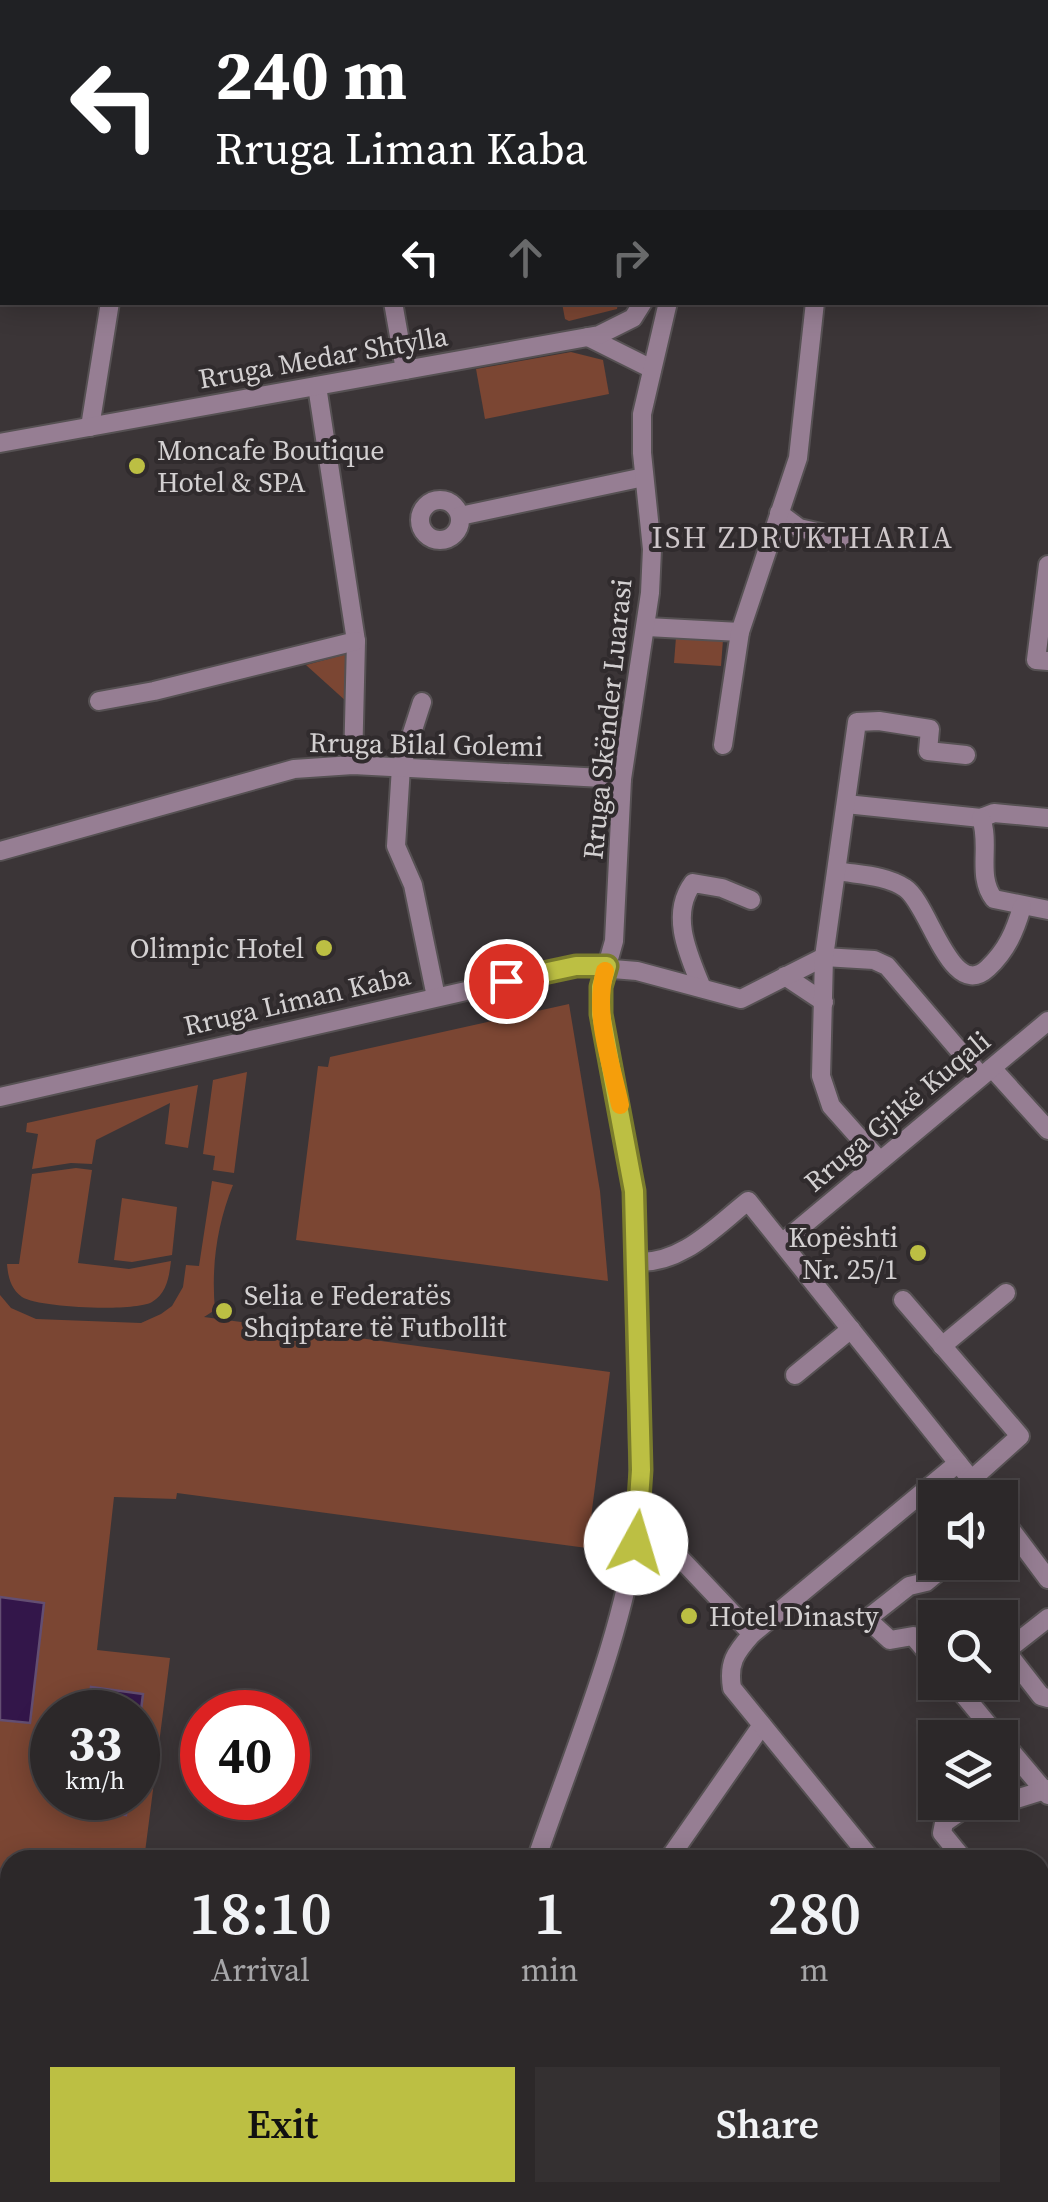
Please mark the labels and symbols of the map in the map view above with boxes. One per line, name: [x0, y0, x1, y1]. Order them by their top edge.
street label: Rruga Medar Shtylla: [196, 316, 451, 398]
place label: Moncafe Boutique Hotel & SPA: [157, 431, 385, 501]
marker: Moncafe Boutique Hotel & SPA: [126, 455, 148, 477]
district label: ISH ZDRUKTHARIA: [651, 517, 955, 558]
street label: Rruga Skënder Luarasi: [573, 577, 641, 861]
street label: Rruga Bilal Golemi: [308, 723, 544, 765]
place label: Olimpic Hotel: [130, 929, 304, 967]
marker: Olimpic Hotel: [313, 937, 335, 959]
pin: [464, 939, 549, 1024]
street label: Rruga Liman Kaba: [180, 955, 415, 1045]
street label: Rruga Gjikë Kuqali: [796, 1022, 998, 1200]
place label: Kopështi Nr. 25/1: [788, 1218, 898, 1288]
marker: Kopështi Nr. 25/1: [907, 1242, 929, 1264]
place label: Selia e Federatës Shqiptare të Futbollit: [244, 1276, 507, 1346]
marker: Selia e Federatës Shqiptare të Futbollit: [213, 1300, 235, 1322]
position arrow: [584, 1491, 688, 1595]
place label: Hotel Dinasty: [709, 1597, 879, 1635]
marker: Hotel Dinasty: [678, 1605, 700, 1627]
speed limit sign: 40: [180, 1690, 310, 1820]

